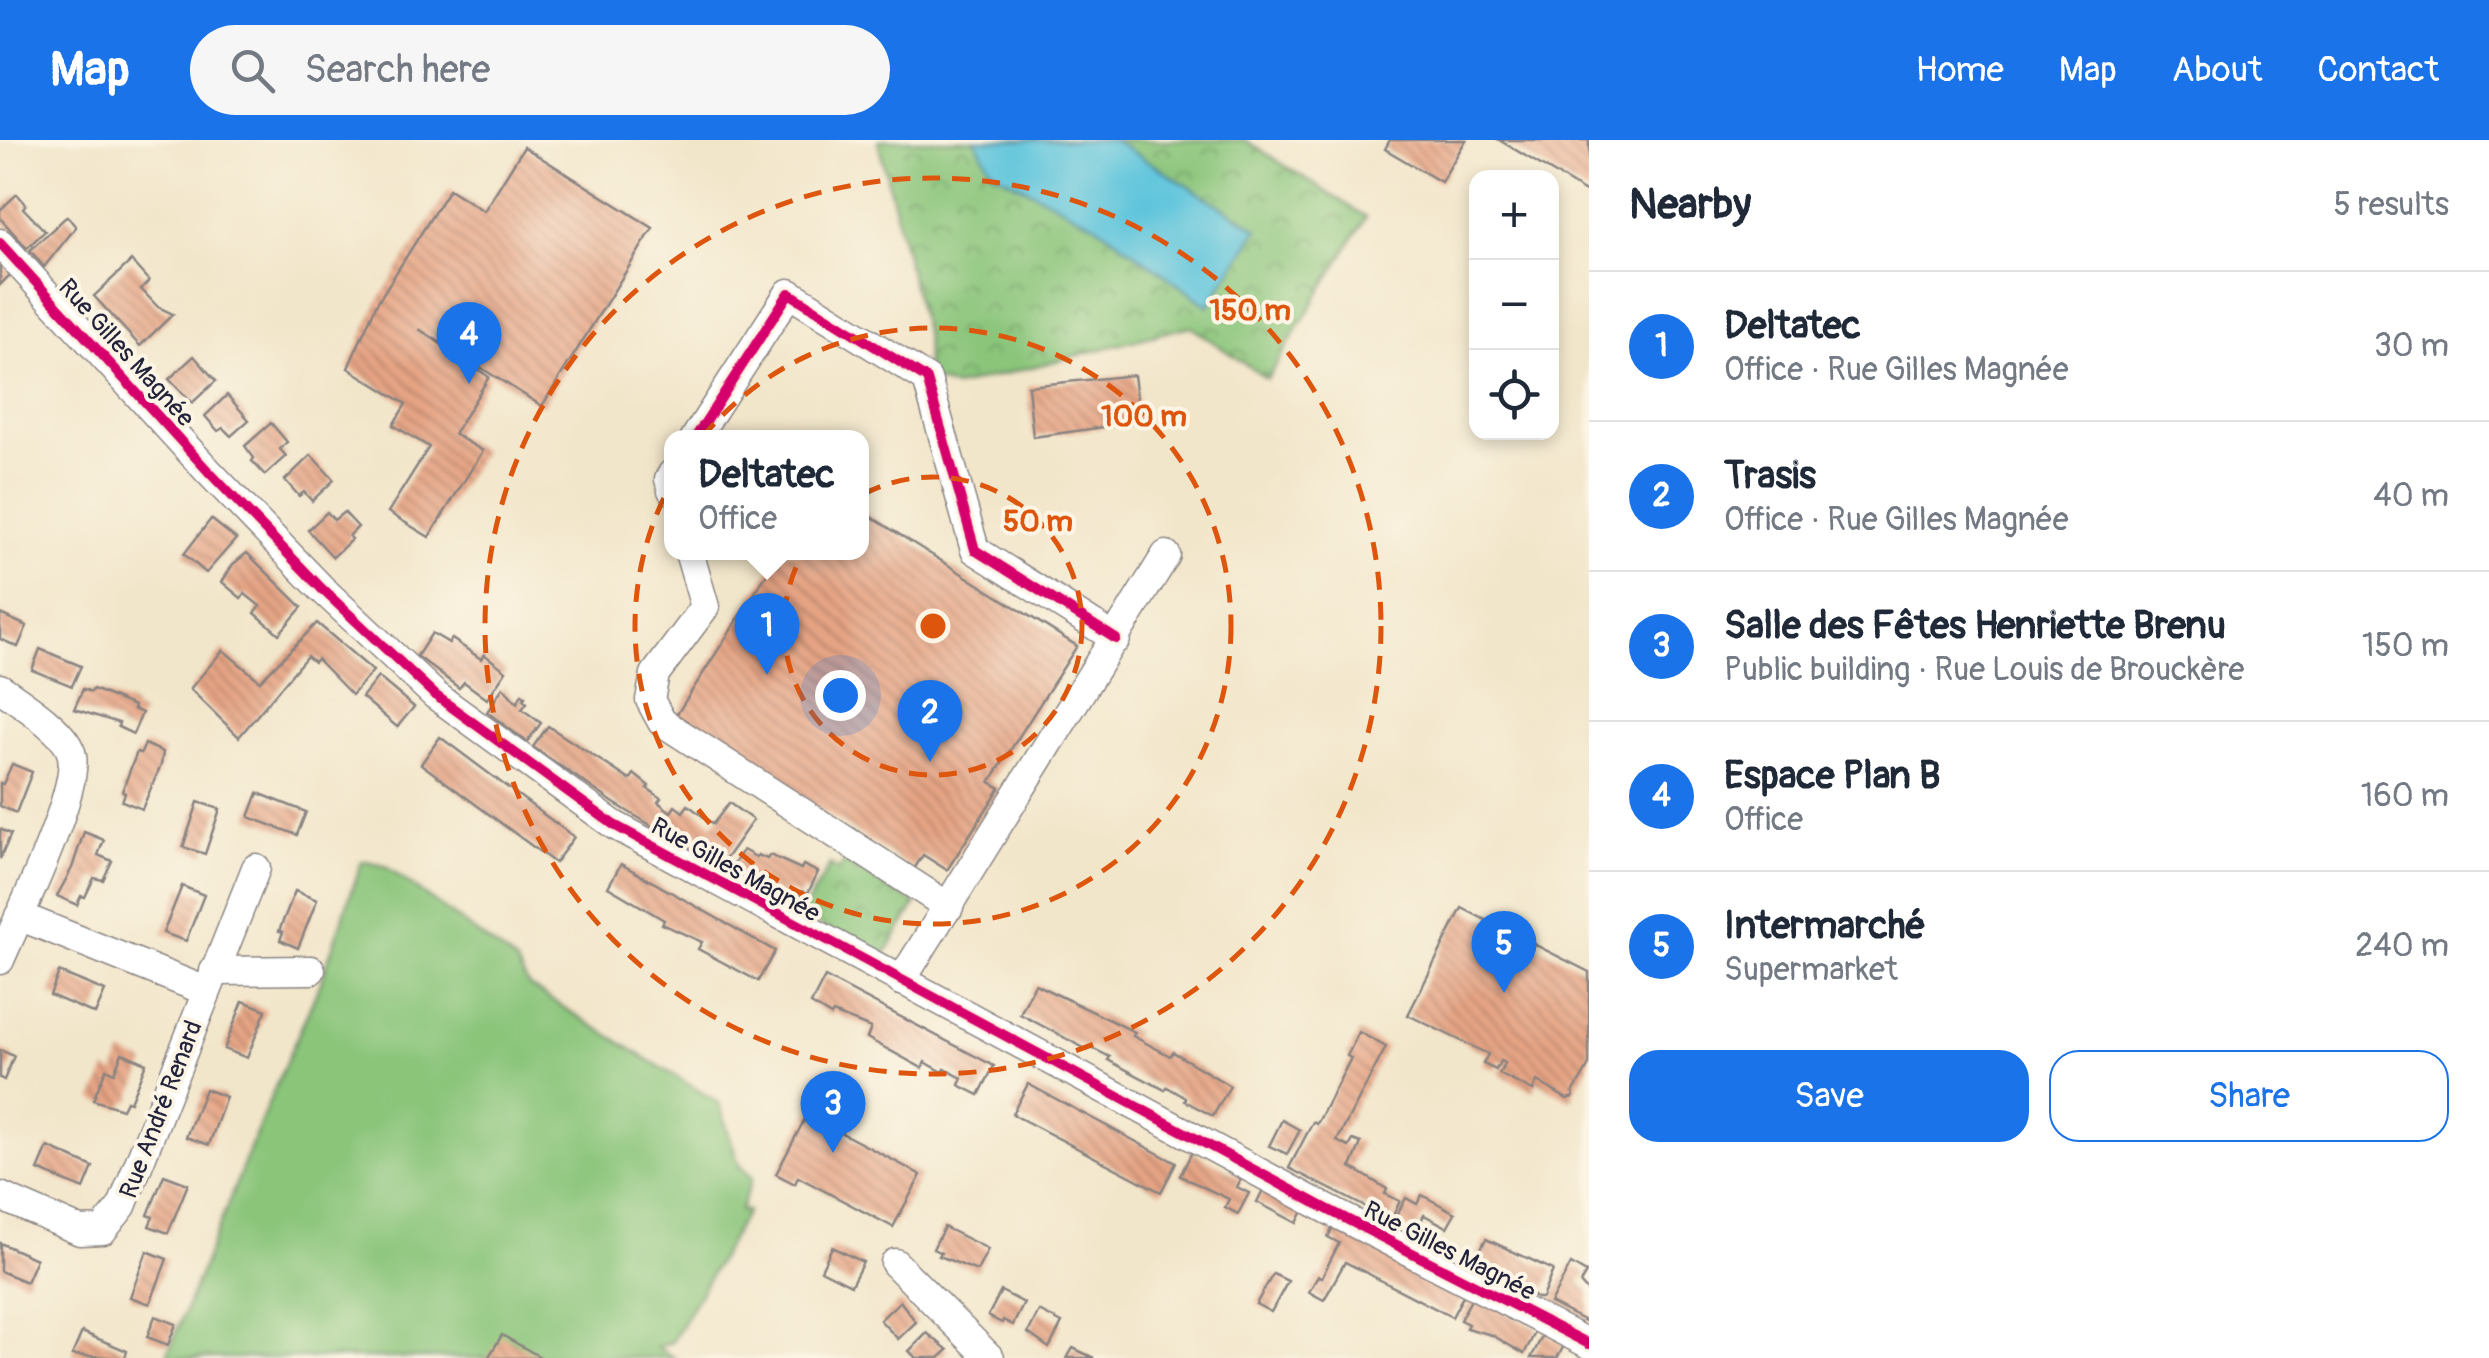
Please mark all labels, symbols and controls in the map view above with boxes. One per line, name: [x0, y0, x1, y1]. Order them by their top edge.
search box: [190, 25, 890, 115]
text: Map: [50, 40, 130, 100]
icon: search: [225, 43, 280, 98]
text: Search here: [305, 46, 490, 94]
text: Home: [1916, 48, 2004, 92]
text: Map: [2059, 48, 2117, 92]
text: About: [2172, 48, 2262, 92]
text: Contact: [2317, 48, 2439, 92]
map controls: [1469, 170, 1559, 440]
button: +: [1469, 170, 1559, 260]
text: Nearby: [1629, 179, 1751, 231]
text: 5 results: [2334, 185, 2449, 225]
button: −: [1469, 260, 1559, 350]
street label: Rue Gilles Magnée: [51, 273, 201, 434]
text: 150 m: [1209, 292, 1291, 329]
pin: 4: [436, 302, 502, 384]
text: Deltatec: [1724, 302, 1861, 350]
text: 1: [1655, 326, 1668, 366]
text: 30 m: [2374, 326, 2449, 366]
button: locate: [1469, 350, 1559, 440]
text: Office · Rue Gilles Magnée: [1724, 350, 2069, 390]
text: 100 m: [1101, 398, 1187, 435]
popup: [664, 430, 869, 560]
text: Deltatec: [698, 451, 835, 499]
text: Trasis: [1724, 452, 1816, 500]
text: 2: [1653, 476, 1670, 516]
text: 40 m: [2373, 476, 2449, 516]
text: Office: [698, 499, 777, 539]
text: Office · Rue Gilles Magnée: [1724, 500, 2069, 540]
text: 50 m: [1003, 503, 1073, 540]
pin: 1: [734, 592, 800, 675]
text: Salle des Fêtes Henriette Brenu: [1724, 602, 2226, 650]
centre of rings: [915, 608, 951, 644]
text: 3: [1653, 626, 1670, 666]
text: 150 m: [2362, 626, 2449, 666]
text: Public building · Rue Louis de Brouckère: [1724, 650, 2244, 690]
your location: [815, 670, 866, 721]
pin: 2: [898, 680, 962, 762]
text: Espace Plan B: [1724, 752, 1940, 800]
text: 4: [1652, 776, 1671, 816]
text: 160 m: [2361, 776, 2449, 816]
text: Office: [1724, 800, 1803, 840]
street label: Rue Gilles Magnée: [645, 811, 826, 930]
text: Intermarché: [1724, 902, 1926, 950]
pin: 5: [1472, 910, 1536, 993]
text: 5: [1653, 926, 1670, 966]
text: 240 m: [2355, 926, 2449, 966]
text: Supermarket: [1724, 950, 1898, 990]
street label: Rue André Renard: [113, 1016, 210, 1203]
button: Save: [1629, 1050, 2029, 1142]
button: Share: [2049, 1050, 2449, 1142]
pin: 3: [800, 1070, 866, 1153]
street label: Rue Gilles Magnée: [1358, 1195, 1541, 1308]

